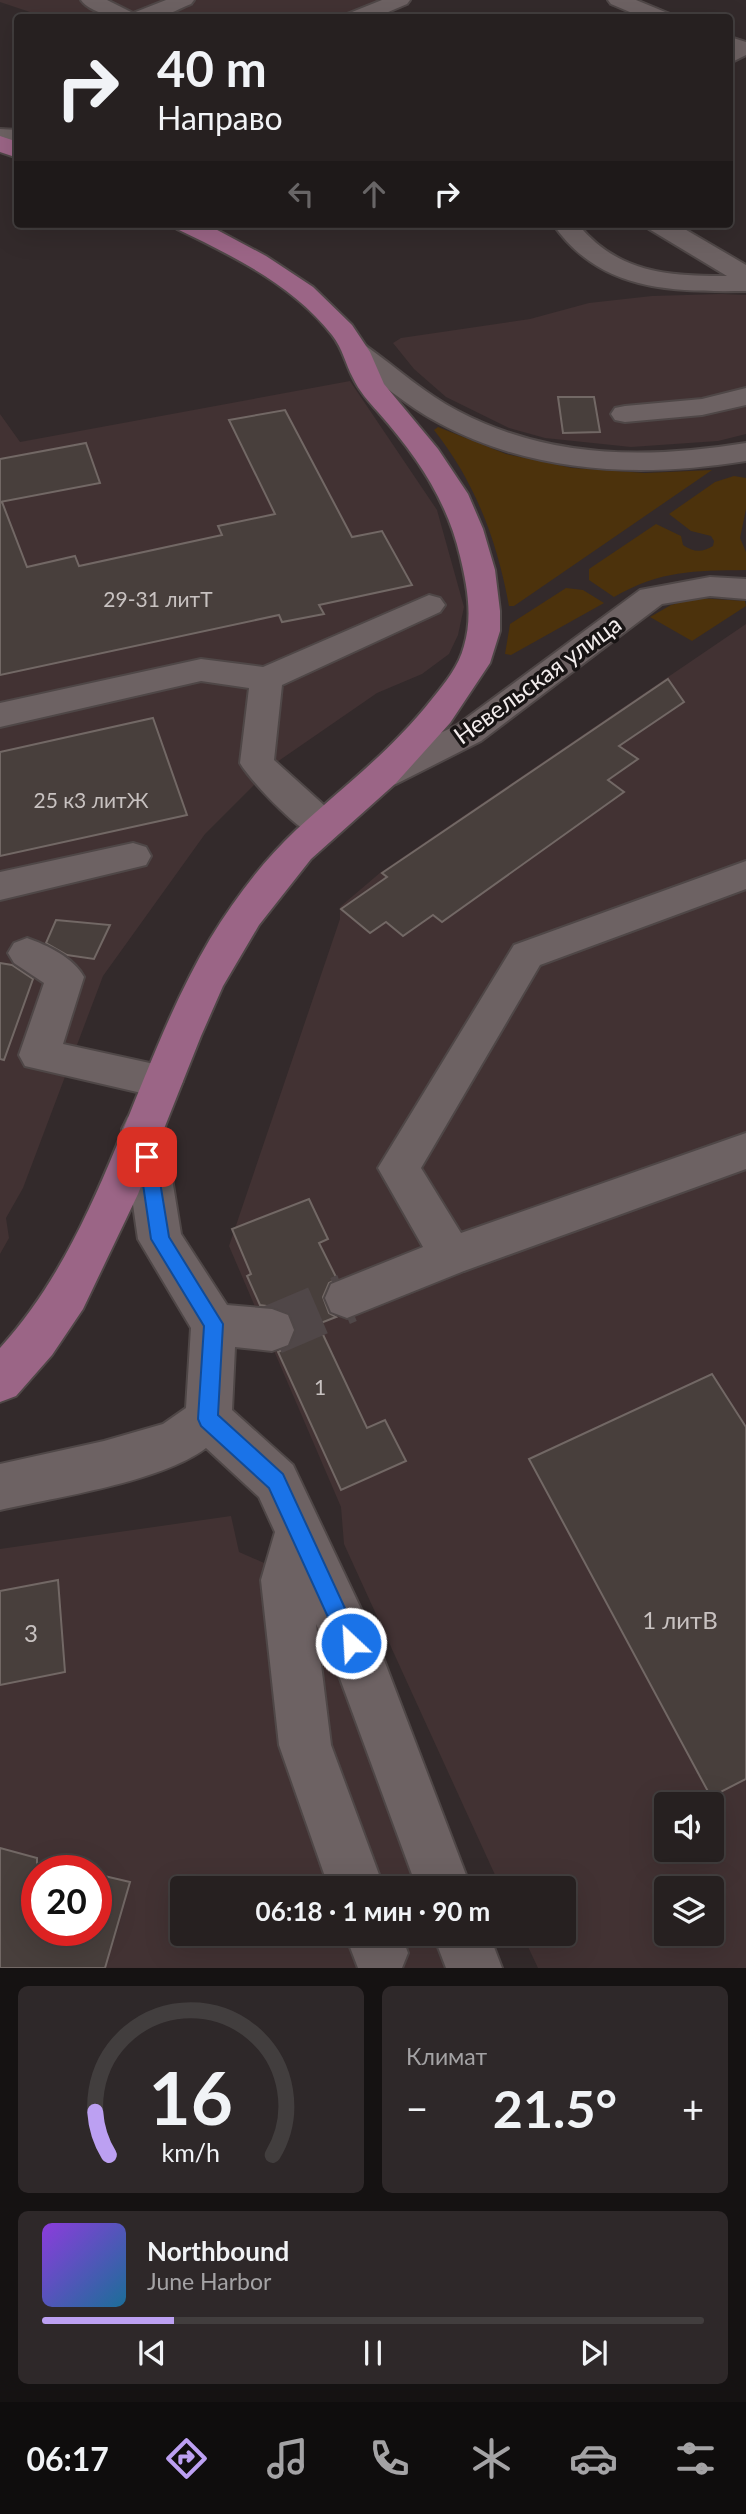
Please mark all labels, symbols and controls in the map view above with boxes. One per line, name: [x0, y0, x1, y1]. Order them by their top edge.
text: 40 m: [157, 39, 267, 97]
icon: right: [42, 42, 133, 133]
text: Направо: [157, 98, 283, 137]
icon: left: [282, 175, 320, 213]
icon: ahead: [355, 175, 393, 213]
icon: right: [428, 175, 466, 213]
house number: 29-31 литТ: [103, 586, 213, 611]
street label: Невельская улица: [448, 608, 626, 750]
house number: 25 к3 литЖ: [34, 787, 149, 812]
pin: [117, 1127, 177, 1187]
icon: arrive: [128, 1138, 166, 1176]
house number: 1: [314, 1374, 326, 1399]
house number: 1 литВ: [642, 1605, 718, 1634]
position arrow: [314, 1606, 388, 1680]
house number: 3: [24, 1618, 38, 1647]
map controls: [654, 1792, 724, 1946]
button: sound: [654, 1792, 724, 1862]
speed limit sign: 20: [21, 1855, 112, 1946]
button: layers: [654, 1876, 724, 1946]
text: 06:18 · 1 мин · 90 m: [256, 1895, 490, 1927]
text: Климат: [406, 2042, 487, 2070]
text: 16: [149, 2054, 233, 2142]
text: 21.5°: [493, 2077, 617, 2139]
text: −: [406, 2085, 428, 2131]
text: +: [682, 2085, 704, 2131]
text: km/h: [162, 2137, 220, 2167]
text: Northbound: [147, 2235, 289, 2267]
text: June Harbor: [147, 2267, 271, 2295]
icon: previous: [133, 2334, 171, 2372]
icon: pause: [354, 2334, 392, 2372]
icon: next: [575, 2334, 613, 2372]
icon: directions: [162, 2434, 211, 2483]
icon: music: [263, 2434, 312, 2483]
icon: phone: [365, 2434, 414, 2483]
icon: climate: [467, 2434, 516, 2483]
icon: car: [569, 2434, 618, 2483]
icon: filters: [671, 2434, 720, 2483]
text: 06:17: [26, 2439, 109, 2478]

